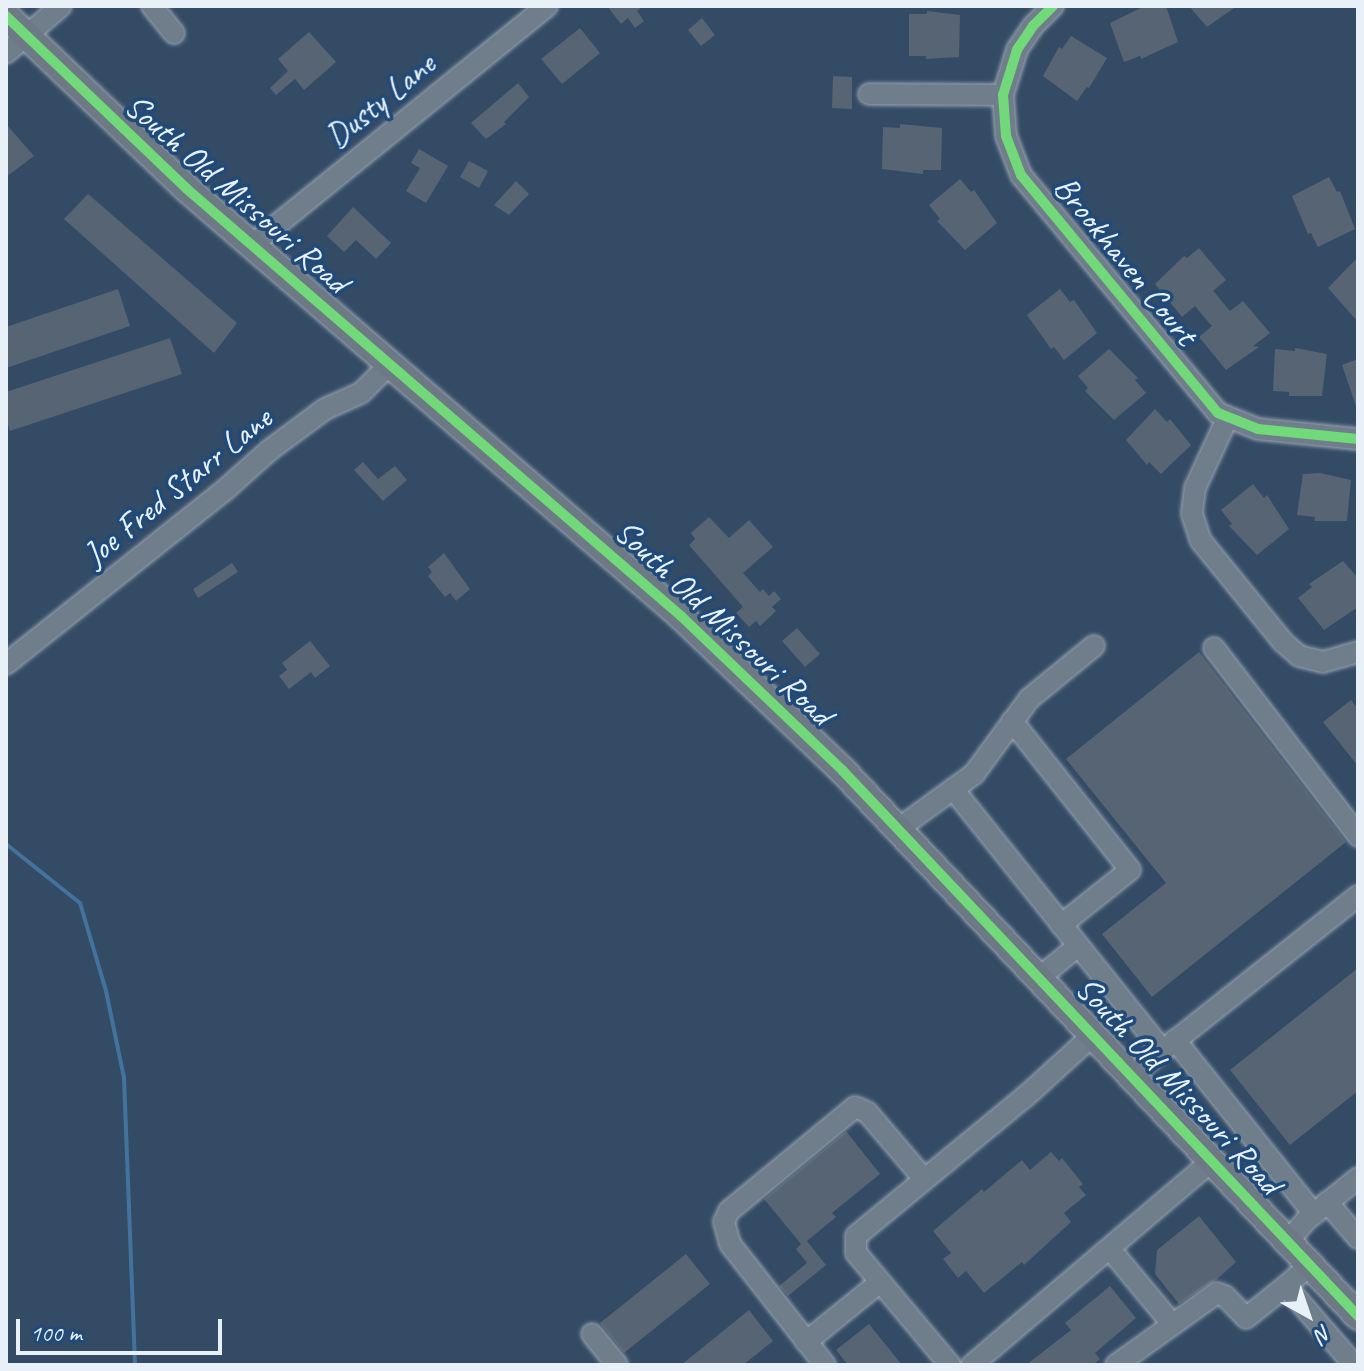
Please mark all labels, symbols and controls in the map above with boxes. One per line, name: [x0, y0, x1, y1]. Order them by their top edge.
street label: Dusty Lane: [316, 43, 444, 157]
street label: South Old Missouri Road: [117, 85, 357, 301]
street label: Brookhaven Court: [1045, 167, 1207, 353]
street label: Joe Fred Starr Lane: [74, 397, 280, 575]
street label: South Old Missouri Road: [607, 510, 841, 734]
street label: South Old Missouri Road: [1067, 968, 1291, 1202]
north arrow: [1268, 1275, 1348, 1355]
scale bar: [20, 1303, 226, 1353]
text: 100 m: [30, 1318, 82, 1348]
text: N: [1309, 1318, 1338, 1348]

